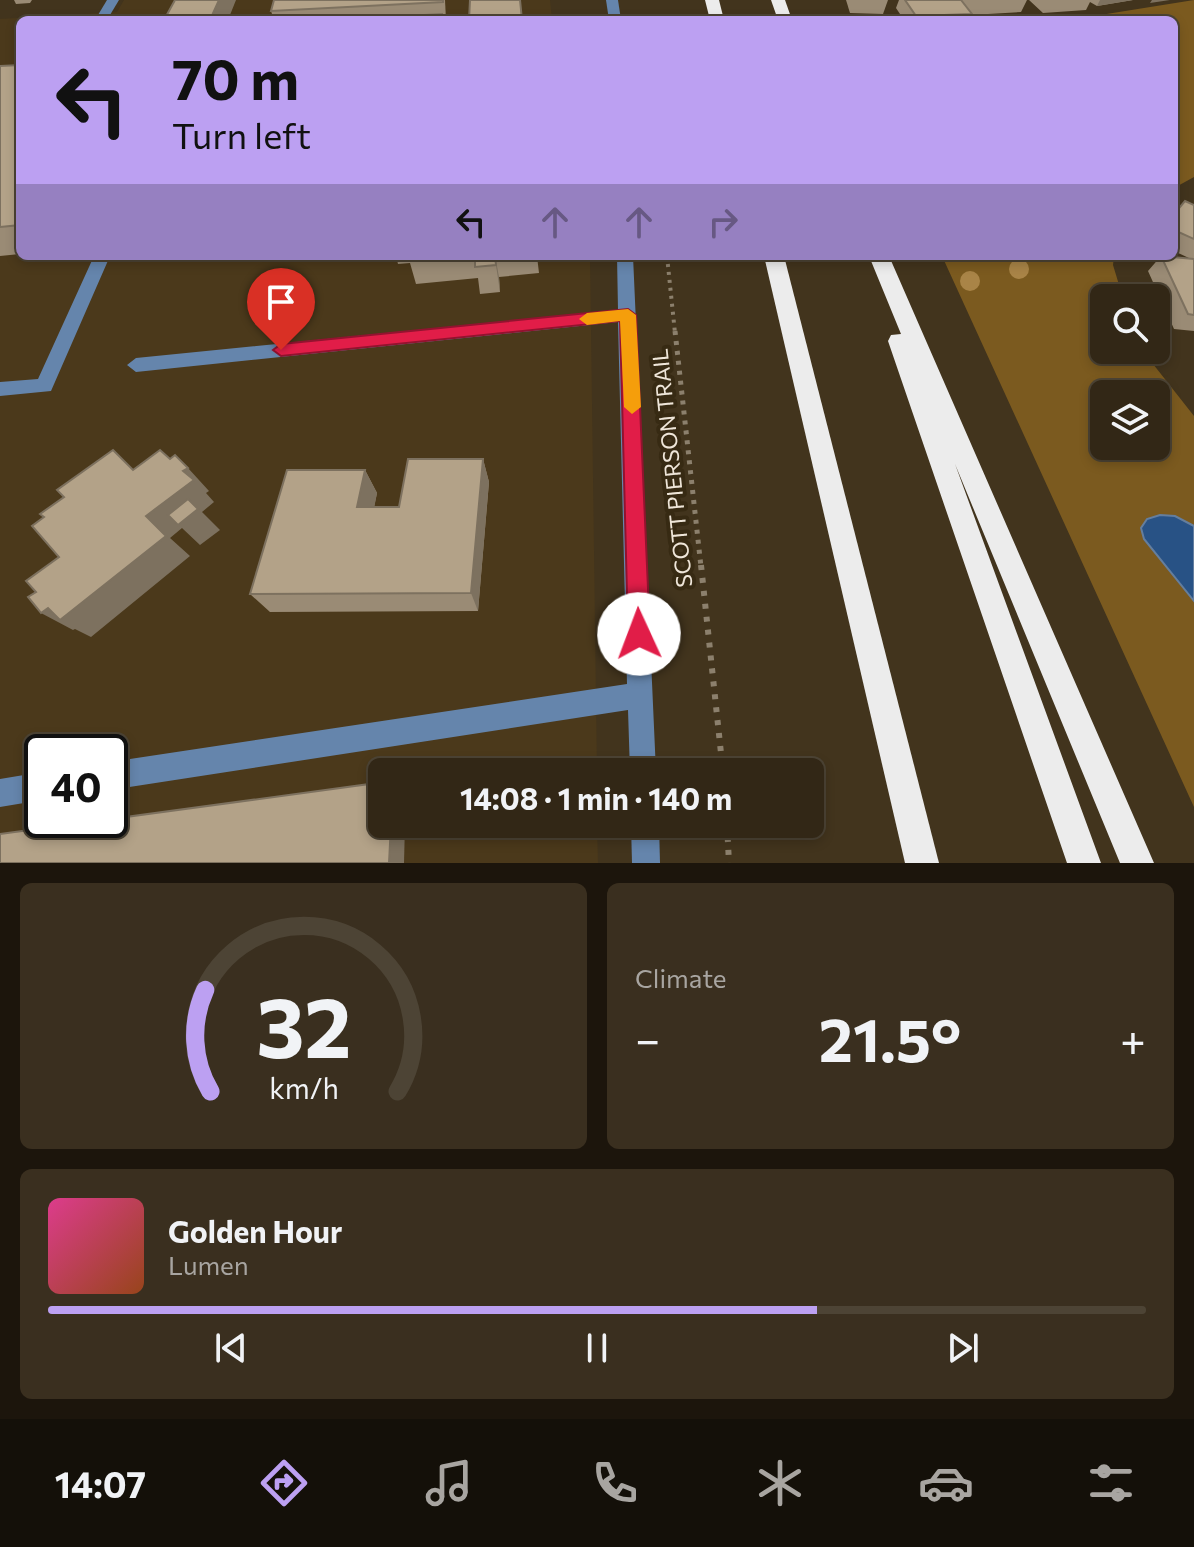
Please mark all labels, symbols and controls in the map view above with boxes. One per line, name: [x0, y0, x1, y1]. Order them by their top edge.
text: 70 m: [172, 43, 299, 112]
icon: left: [40, 48, 144, 152]
text: Turn left: [172, 112, 311, 156]
icon: left: [449, 200, 493, 244]
icon: ahead: [533, 200, 577, 244]
icon: ahead: [617, 200, 661, 244]
icon: right: [701, 200, 745, 244]
pin: [247, 268, 315, 350]
icon: arrive: [259, 280, 303, 324]
map controls: [1090, 284, 1170, 460]
button: search: [1090, 284, 1170, 364]
street label: SCOTT PIERSON TRAIL: [646, 347, 697, 589]
button: layers: [1090, 380, 1170, 460]
position arrow: [597, 592, 681, 676]
speed limit sign: 40: [24, 734, 128, 838]
text: 14:08 · 1 min · 140 m: [460, 779, 732, 816]
text: Climate: [635, 962, 727, 993]
text: 32: [256, 973, 351, 1075]
text: 21.5°: [819, 1001, 961, 1074]
text: −: [635, 1011, 660, 1065]
text: +: [1120, 1011, 1146, 1065]
text: km/h: [269, 1070, 338, 1105]
text: Golden Hour: [168, 1212, 342, 1249]
text: Lumen: [168, 1249, 249, 1280]
icon: previous: [209, 1326, 253, 1370]
icon: pause: [575, 1326, 619, 1370]
icon: next: [941, 1326, 985, 1370]
icon: directions: [256, 1455, 312, 1511]
icon: music: [421, 1455, 477, 1511]
icon: phone: [587, 1455, 643, 1511]
icon: climate: [752, 1455, 808, 1511]
icon: car: [918, 1455, 974, 1511]
icon: filters: [1083, 1455, 1139, 1511]
text: 14:07: [55, 1461, 146, 1505]

